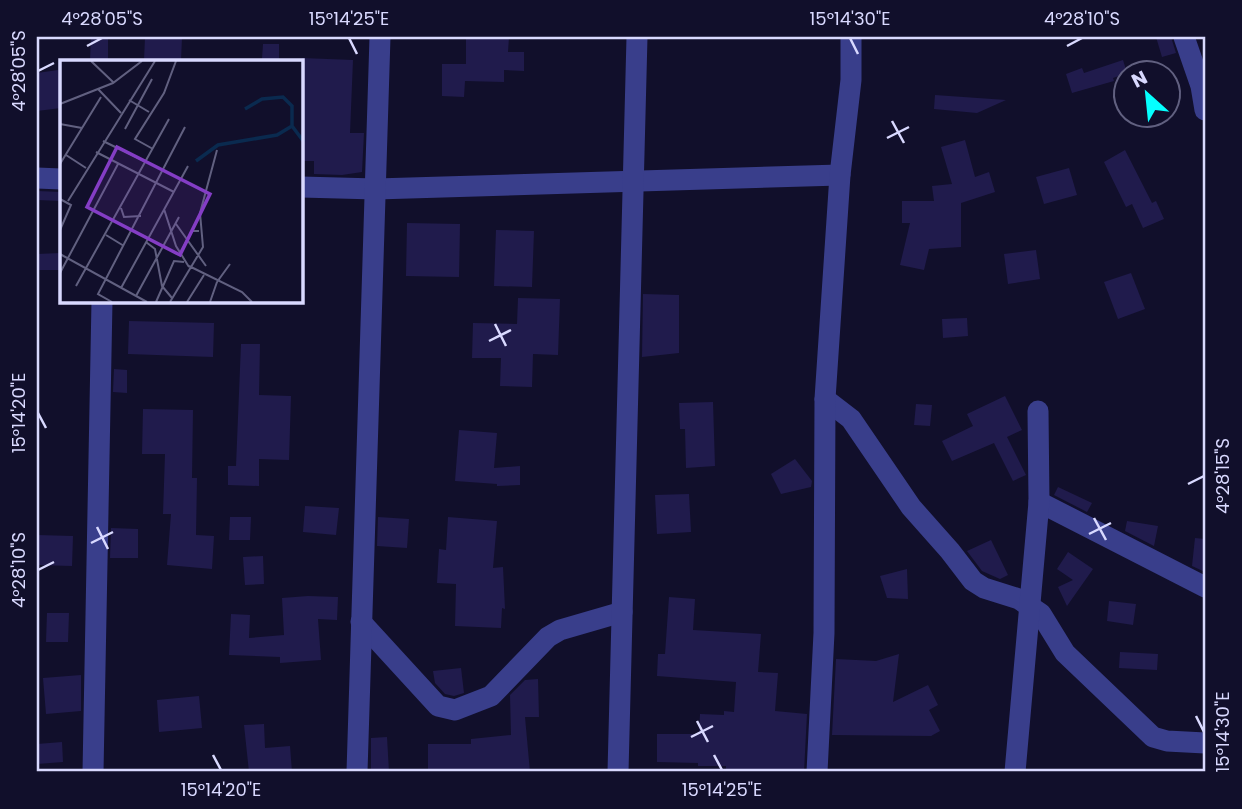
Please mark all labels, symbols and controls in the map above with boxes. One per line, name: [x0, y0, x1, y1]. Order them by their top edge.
text: 4°28'05"S: [61, 6, 143, 31]
text: 15°14'25"E: [309, 6, 389, 31]
text: 15°14'30"E: [810, 6, 890, 31]
text: 4°28'10"S: [1044, 6, 1120, 31]
text: 4°28'05"S: [6, 30, 31, 112]
inset map: [60, 60, 303, 303]
north arrow: [1112, 60, 1182, 130]
text: N: [1127, 64, 1152, 95]
text: 15°14'20"E: [6, 373, 31, 453]
text: 4°28'15"S: [1210, 438, 1235, 514]
text: 4°28'10"S: [6, 532, 31, 608]
text: 15°14'30"E: [1210, 692, 1235, 772]
text: 15°14'20"E: [181, 777, 261, 802]
text: 15°14'25"E: [682, 777, 762, 802]

